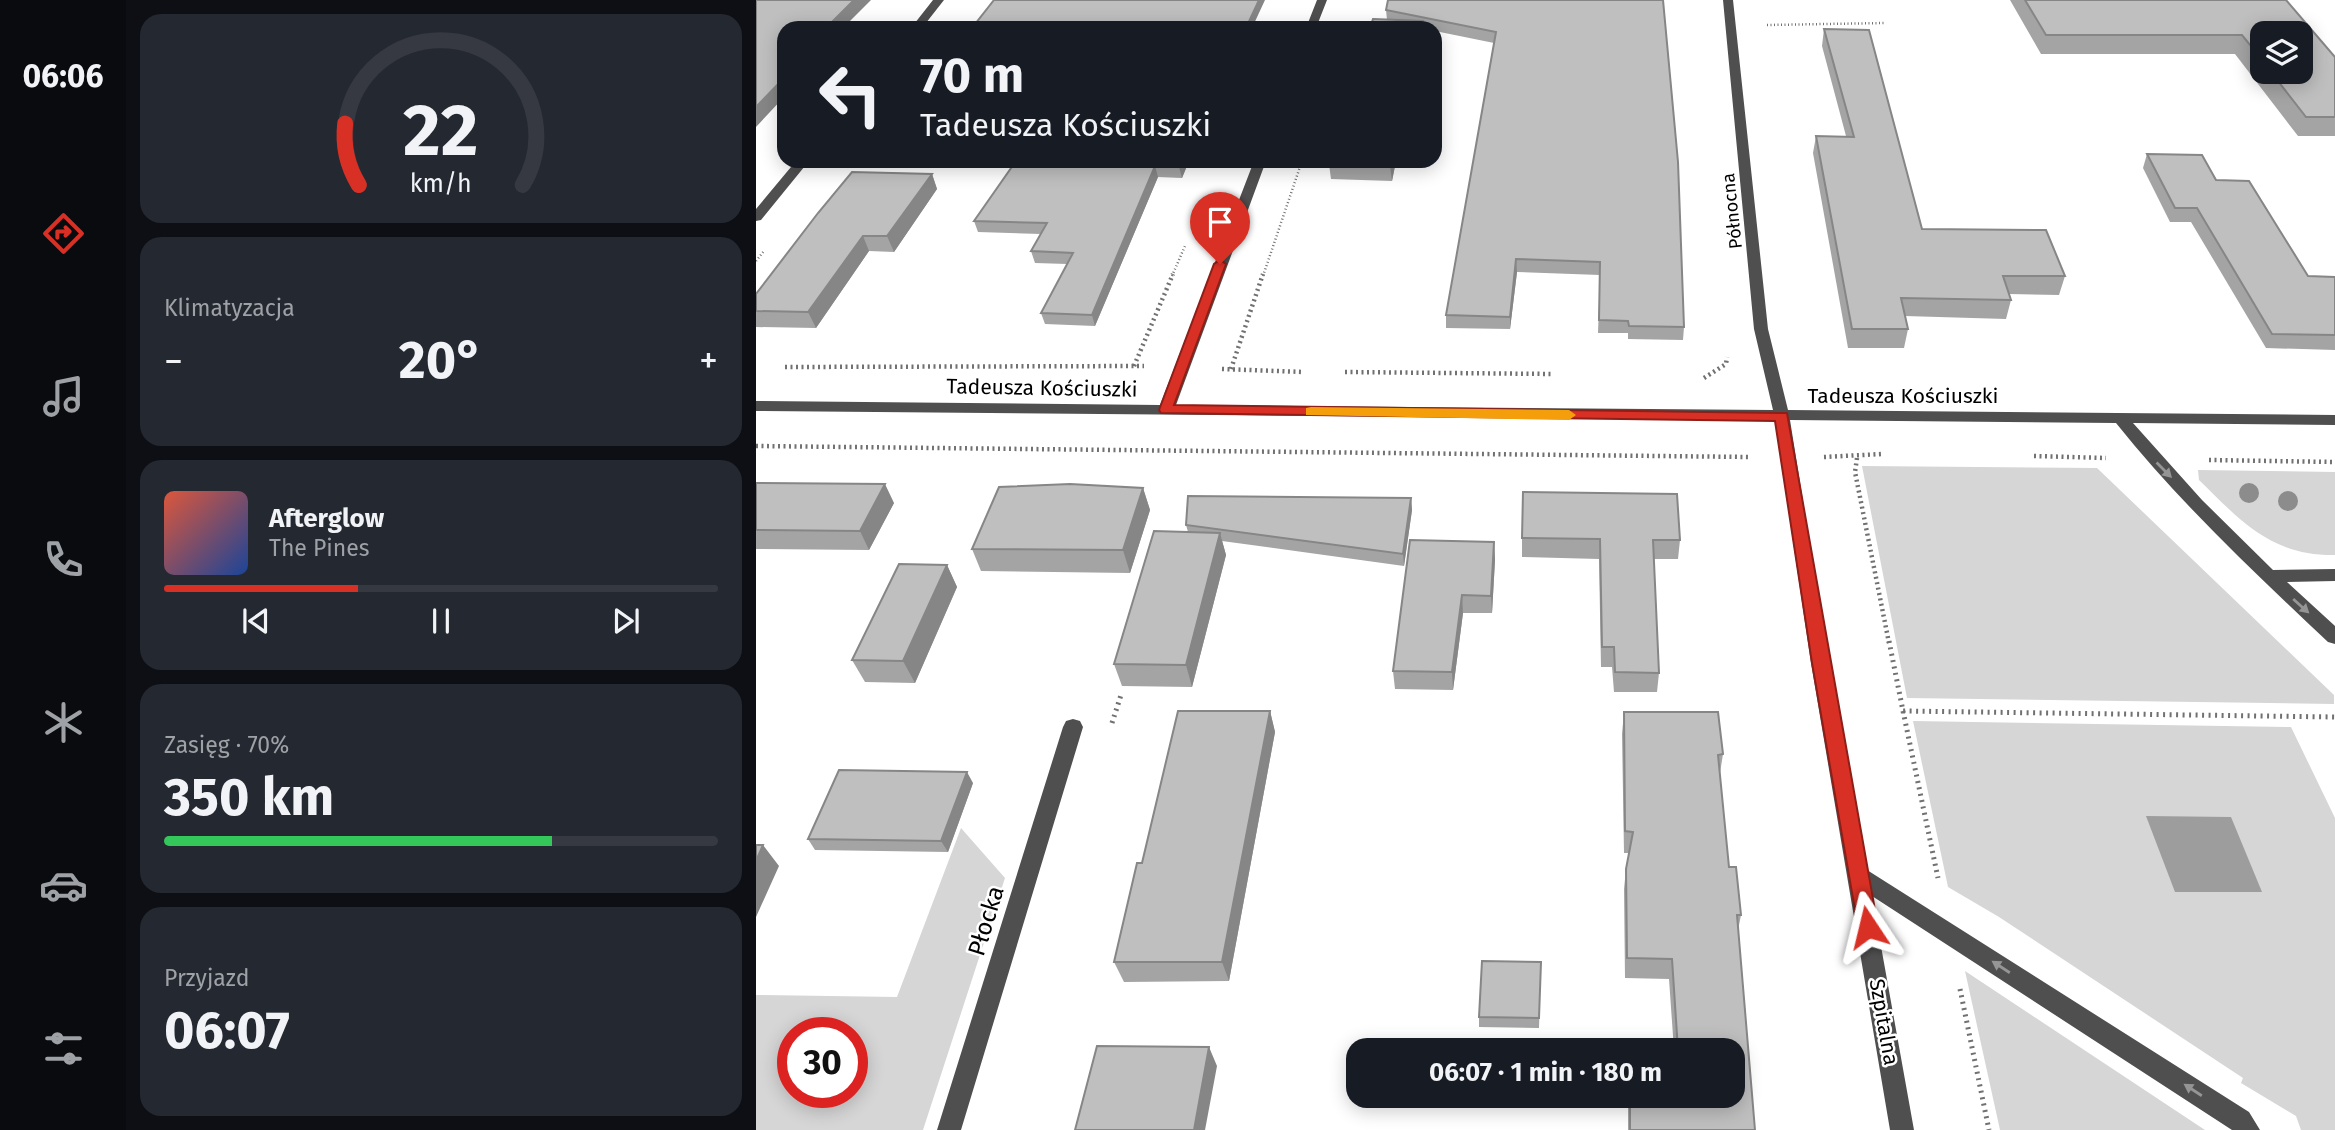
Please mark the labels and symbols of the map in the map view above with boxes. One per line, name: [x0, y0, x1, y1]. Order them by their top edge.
street label: Północna: [1717, 172, 1747, 250]
pin: [1190, 192, 1250, 264]
street label: Tadeusza Kościuszki: [946, 373, 1138, 403]
street label: Tadeusza Kościuszki: [1807, 383, 1999, 409]
one-way arrow: [2155, 461, 2171, 478]
one-way arrow: [2293, 598, 2310, 613]
street label: Płocka: [962, 883, 1010, 959]
position arrow: [1831, 890, 1905, 964]
one-way arrow: [1991, 961, 2011, 974]
street label: Szpitalna: [1864, 977, 1904, 1067]
speed limit sign: 30: [777, 1017, 868, 1108]
one-way arrow: [2183, 1084, 2202, 1097]

